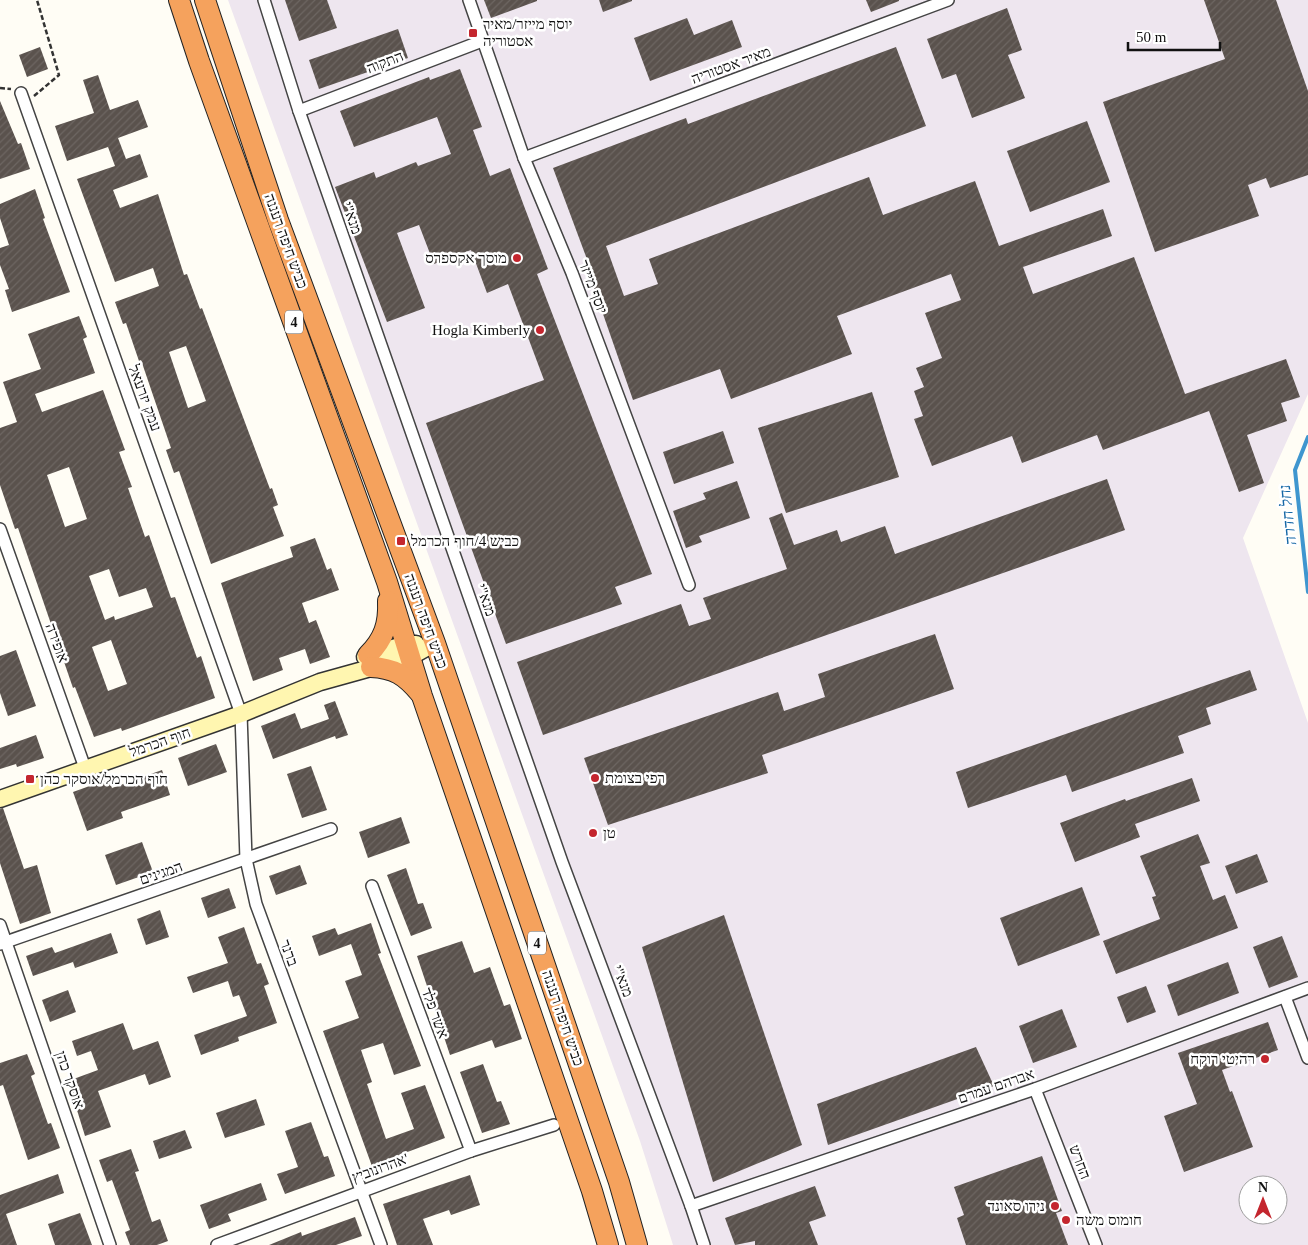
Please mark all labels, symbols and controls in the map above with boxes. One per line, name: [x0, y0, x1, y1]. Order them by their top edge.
place label: יוסף מייזר/מאיר אסטוריה: [483, 16, 573, 49]
scale bar: [1128, 20, 1220, 52]
marker: יוסף מייזר/מאיר אסטוריה: [467, 27, 479, 39]
text: 50 m: [1136, 29, 1167, 45]
street label: מאיר אסטוריה: [689, 43, 773, 87]
street label: התקוה: [364, 48, 406, 76]
street label: כביש חיפה רעננה: [261, 191, 311, 291]
street label: מנא"י: [339, 200, 365, 236]
place label: מוסך אקספרס: [425, 250, 507, 266]
marker: מוסך אקספרס: [511, 252, 523, 264]
street label: יוסף מייזר: [575, 258, 611, 316]
road number: 4: [285, 311, 303, 334]
place label: Hogla Kimberly: [432, 322, 530, 338]
marker: Hogla Kimberly: [534, 324, 546, 336]
street label: עמק יזרעאל: [125, 362, 164, 433]
water label: נחל חדרה: [1276, 484, 1299, 546]
place label: כביש 4/חוף הכרמל: [410, 533, 519, 549]
marker: כביש 4/חוף הכרמל: [395, 535, 407, 547]
street label: כביש חיפה רעננה: [401, 571, 451, 671]
street label: מנא"י: [473, 582, 499, 618]
street label: אופירה: [43, 621, 71, 665]
street label: חוף הכרמל: [126, 724, 193, 760]
place label: רפי בצומת: [605, 770, 665, 786]
place label: חוף הכרמל/אוסקר כהן: [40, 771, 168, 787]
marker: רפי בצומת: [589, 772, 601, 784]
marker: חוף הכרמל/אוסקר כהן: [24, 773, 36, 785]
place label: טן: [603, 825, 616, 841]
marker: טן: [587, 827, 599, 839]
street label: המגינים: [137, 858, 185, 888]
road number: 4: [528, 931, 546, 954]
street label: ברנר: [277, 938, 301, 968]
street label: מנא"י: [610, 963, 636, 999]
street label: כביש חיפה רעננה: [539, 968, 587, 1068]
street label: אשר פלד: [418, 985, 452, 1041]
street label: אוסקר כהן: [53, 1049, 87, 1111]
place label: רהיטי רוקח: [1190, 1051, 1255, 1067]
marker: רהיטי רוקח: [1259, 1053, 1271, 1065]
street label: אברהם עמרם: [956, 1066, 1036, 1106]
street label: החרש: [1066, 1143, 1094, 1181]
street label: אהרונוביץ': [349, 1150, 411, 1186]
north arrow: [1238, 1175, 1288, 1225]
text: N: [1258, 1180, 1268, 1195]
place label: נירו סאונד: [988, 1198, 1045, 1214]
marker: נירו סאונד: [1049, 1200, 1061, 1212]
place label: חומוס משה: [1076, 1212, 1142, 1228]
marker: חומוס משה: [1060, 1214, 1072, 1226]

